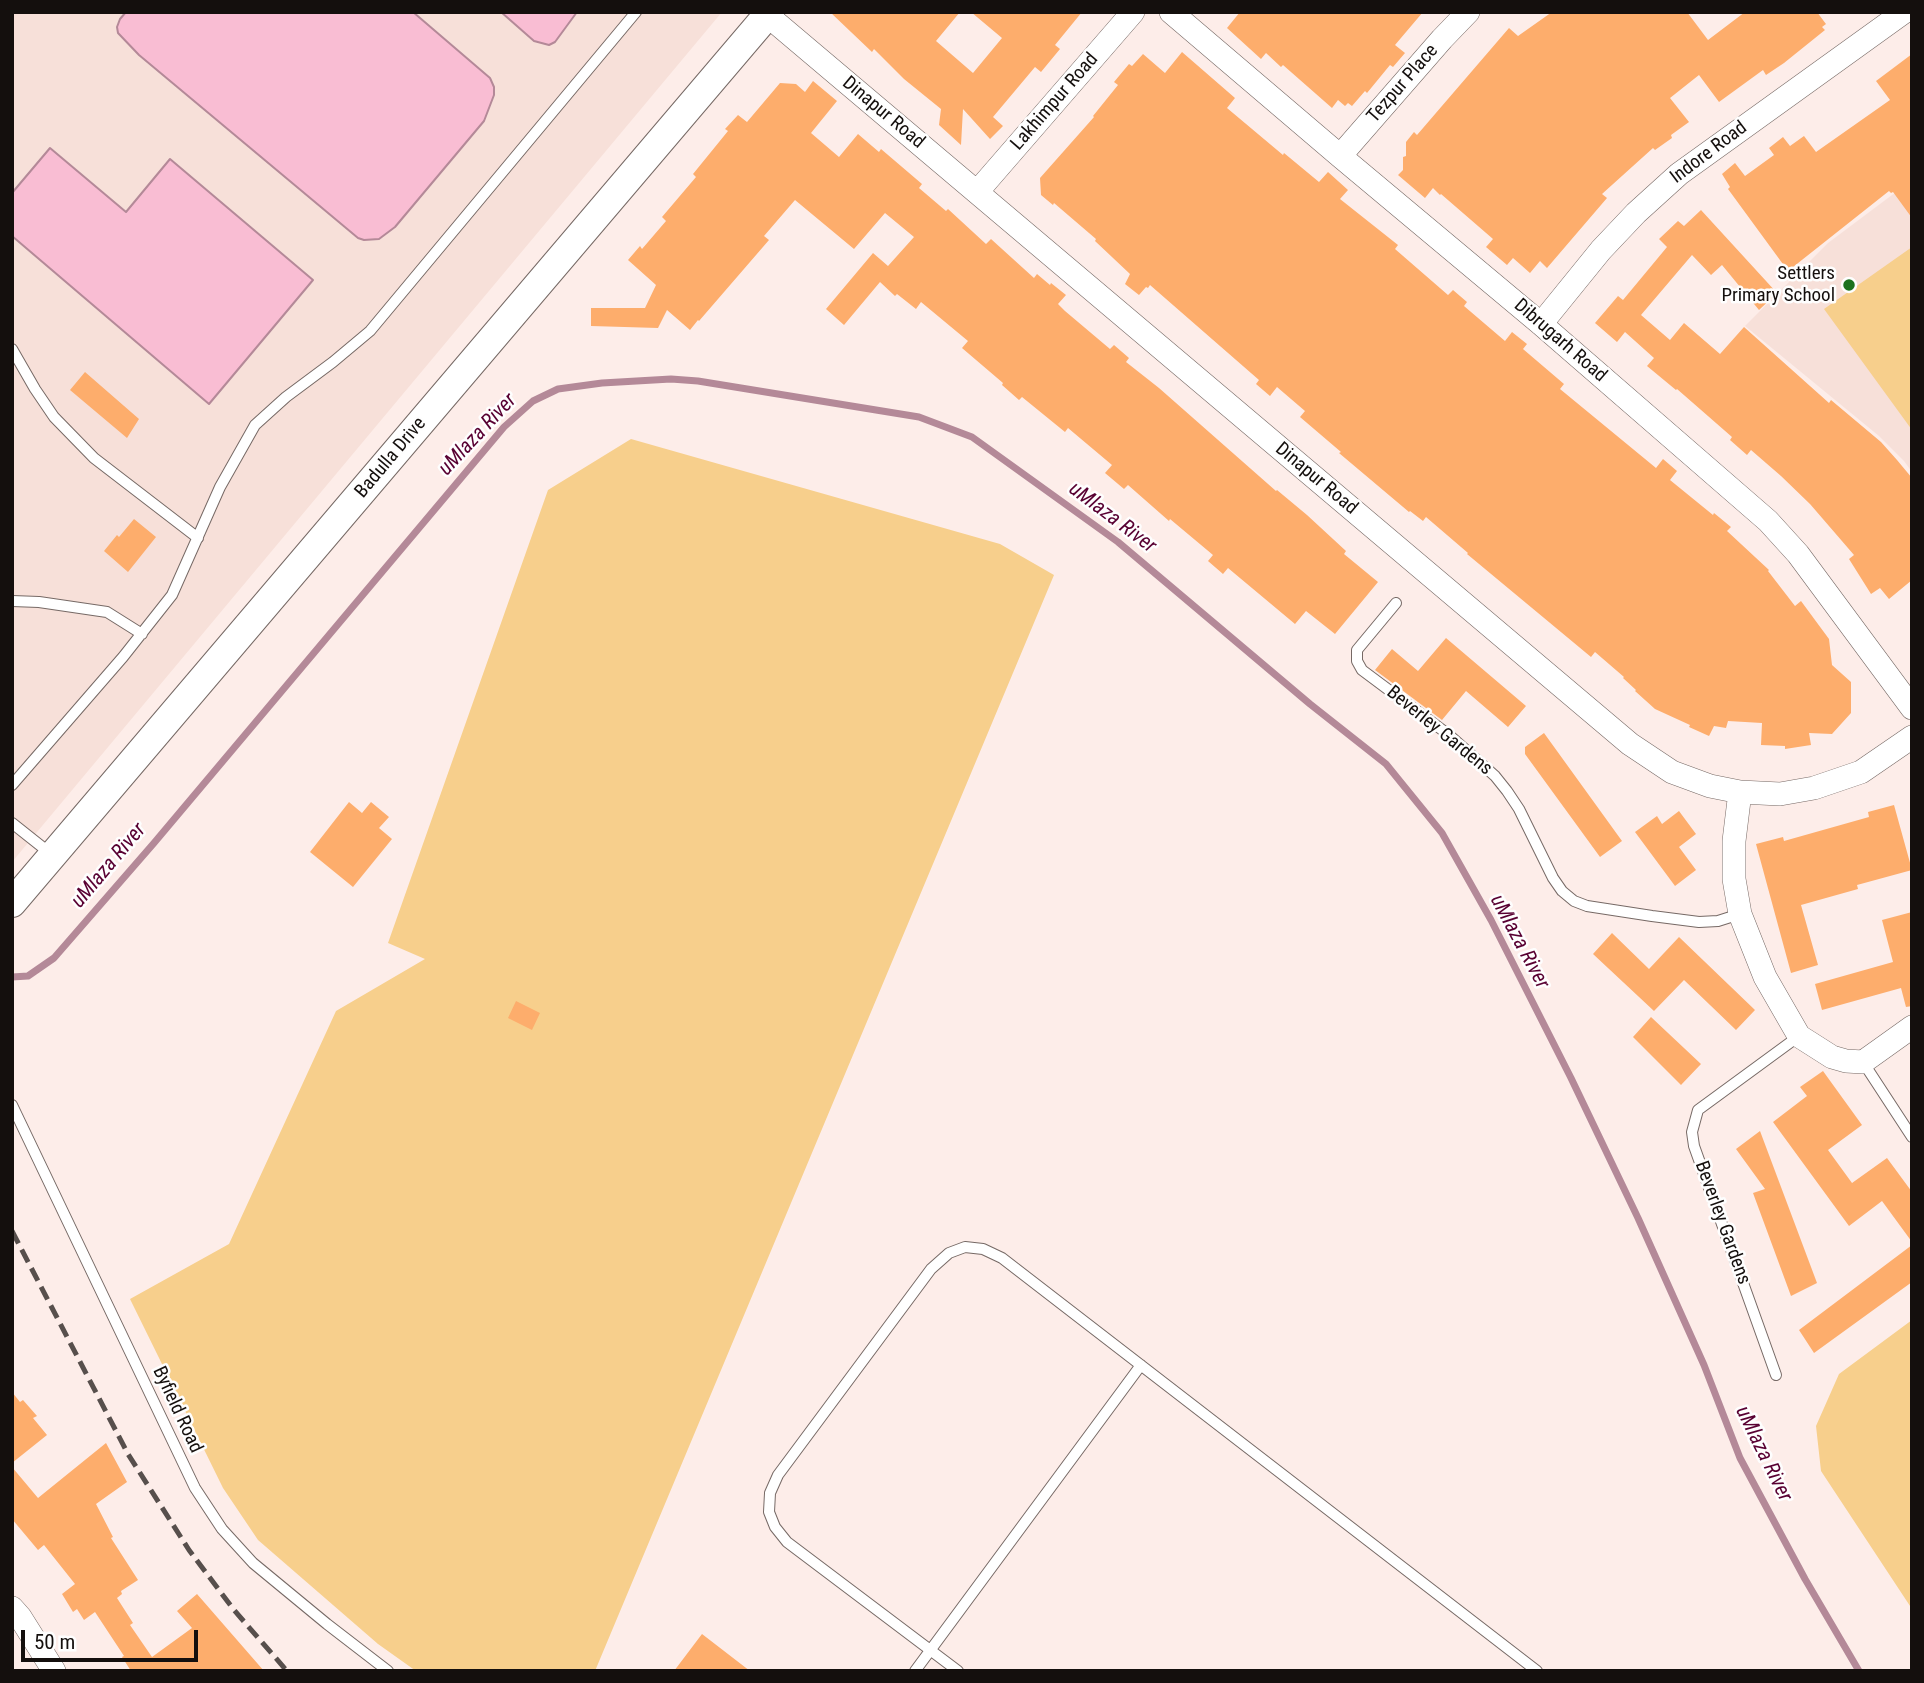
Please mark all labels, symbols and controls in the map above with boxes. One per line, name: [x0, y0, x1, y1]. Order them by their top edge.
street label: Tezpur Place: [1363, 40, 1443, 128]
street label: Lakhimpur Road: [1007, 49, 1103, 155]
street label: Dinapur Road: [837, 72, 929, 154]
street label: Indore Road: [1666, 117, 1752, 189]
place label: Settlers Primary School: [1721, 263, 1835, 307]
marker: Settlers Primary School: [1841, 277, 1857, 293]
street label: Dibrugarh Road: [1509, 295, 1611, 387]
water label: uMlaza River: [434, 389, 522, 481]
street label: Badulla Drive: [351, 413, 431, 503]
street label: Dinapur Road: [1270, 438, 1362, 520]
water label: uMlaza River: [1063, 477, 1161, 559]
street label: Beverley Gardens: [1382, 681, 1496, 781]
water label: uMlaza River: [66, 818, 152, 914]
water label: uMlaza River: [1484, 891, 1554, 993]
street label: Beverley Gardens: [1689, 1158, 1755, 1288]
street label: Byfield Road: [147, 1363, 207, 1457]
water label: uMlaza River: [1729, 1402, 1797, 1506]
scale bar: [24, 1616, 201, 1660]
text: 50 m: [34, 1630, 75, 1654]

